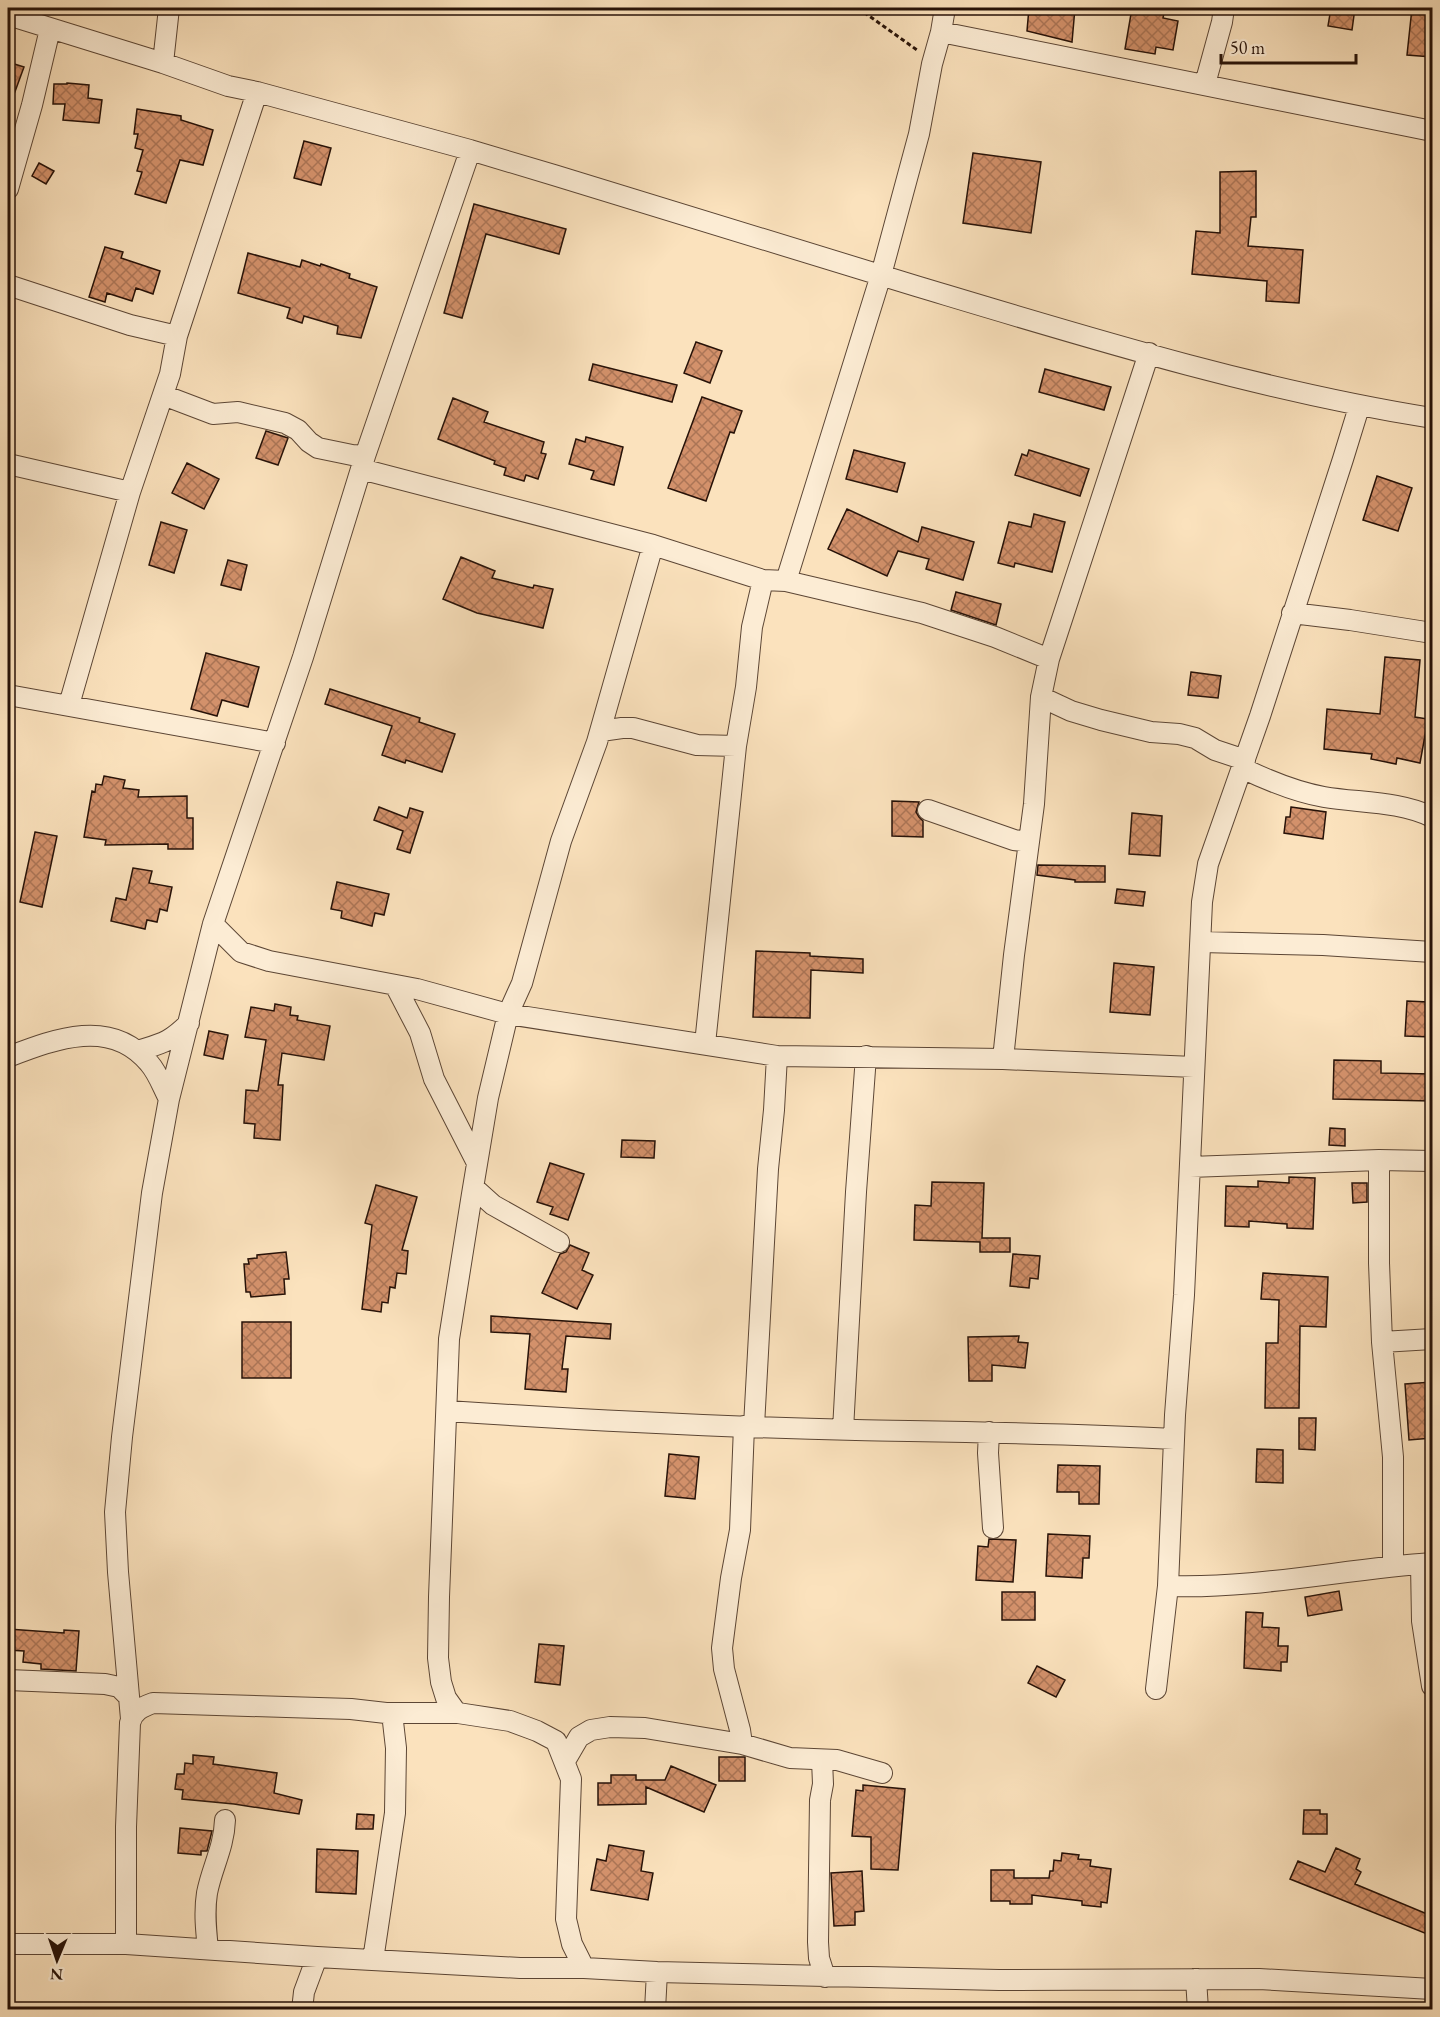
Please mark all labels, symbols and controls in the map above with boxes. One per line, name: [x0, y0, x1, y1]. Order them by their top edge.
scale bar: [1221, 27, 1356, 65]
text: 50 m: [1230, 36, 1265, 59]
north arrow: [27, 1930, 87, 1990]
text: N: [50, 1964, 63, 1985]

